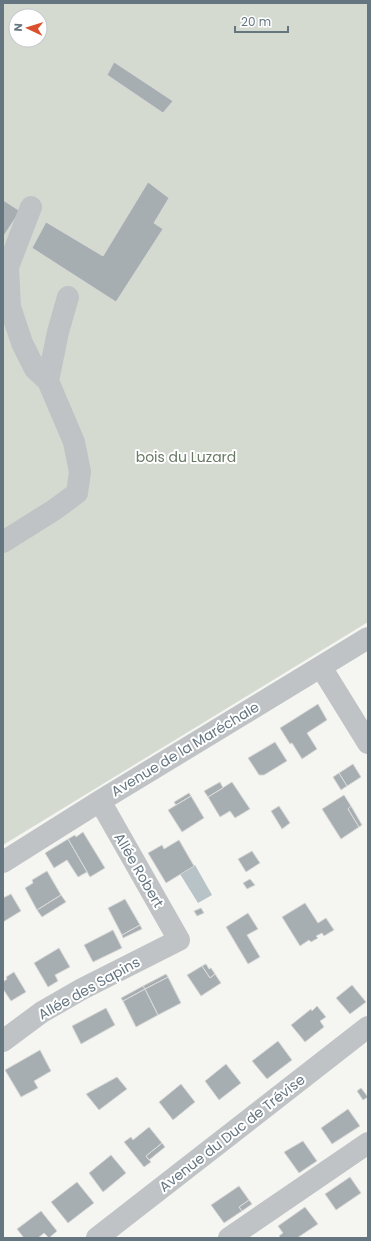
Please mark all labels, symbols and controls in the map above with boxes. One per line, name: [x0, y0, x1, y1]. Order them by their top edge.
north arrow: [8, 8, 48, 48]
scale bar: [235, 8, 288, 34]
text: 20 m: [241, 13, 271, 30]
text: N: [10, 23, 26, 32]
park label: bois du Luzard: [136, 447, 236, 467]
street label: Avenue de la Maréchale: [107, 697, 263, 801]
street label: Allée Robert: [109, 829, 169, 911]
street label: Allée des Sapins: [35, 952, 143, 1024]
street label: Avenue du Duc de Trévise: [155, 1069, 309, 1196]

